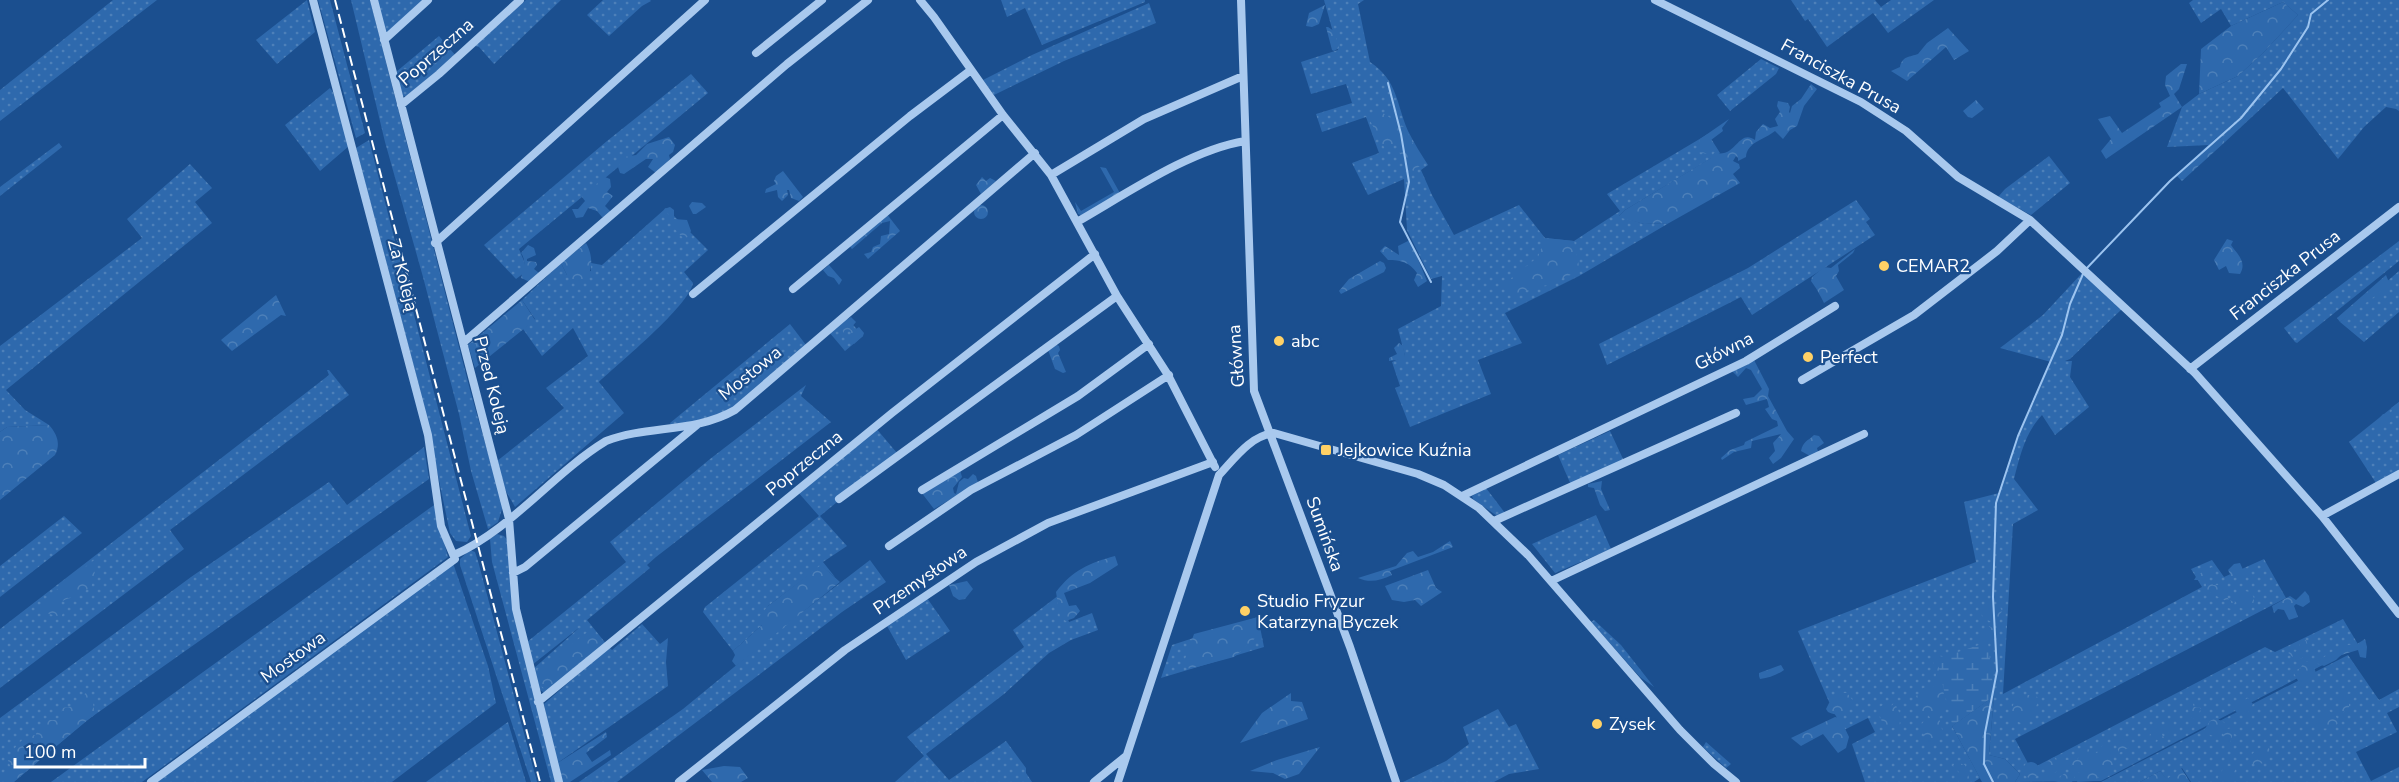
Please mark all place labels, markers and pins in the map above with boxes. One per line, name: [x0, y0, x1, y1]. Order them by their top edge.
place label: CEMAR2: [1896, 254, 1970, 278]
marker: CEMAR2: [1877, 259, 1891, 273]
place label: abc: [1291, 329, 1319, 353]
marker: abc: [1272, 334, 1286, 348]
place label: Perfect: [1820, 345, 1878, 369]
marker: Perfect: [1801, 350, 1815, 364]
place label: Jejkowice Kuźnia: [1337, 438, 1471, 462]
marker: Jejkowice Kuźnia: [1319, 443, 1333, 457]
place label: Studio Fryzur Katarzyna Byczek: [1257, 589, 1399, 634]
marker: Studio Fryzur Katarzyna Byczek: [1238, 604, 1252, 618]
place label: Zysek: [1609, 712, 1656, 736]
marker: Zysek: [1590, 717, 1604, 731]

